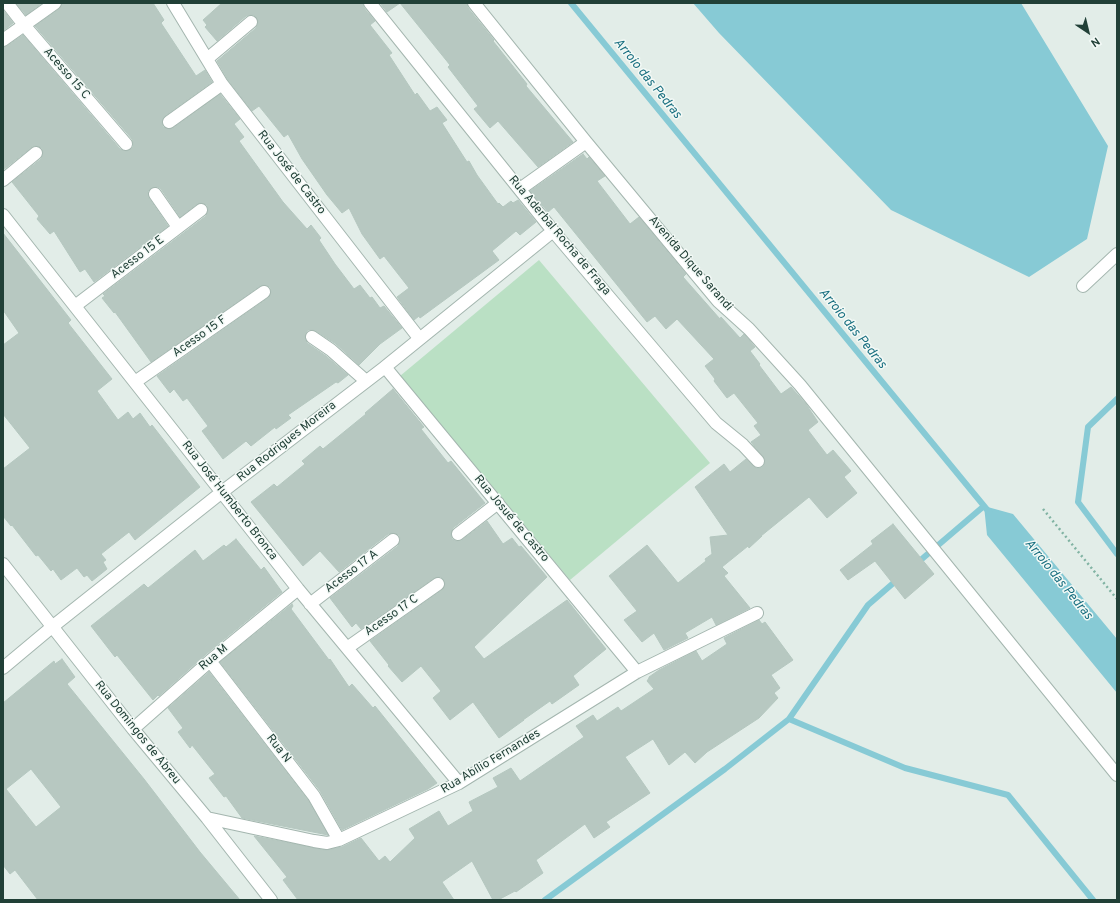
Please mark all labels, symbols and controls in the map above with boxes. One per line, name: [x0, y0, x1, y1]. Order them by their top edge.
north arrow: [1068, 12, 1108, 52]
text: N: [1088, 34, 1102, 50]
water label: Arroio das Pedras: [610, 36, 684, 122]
street label: Acesso 15 C: [40, 45, 92, 103]
street label: Rua José de Castro: [254, 128, 328, 218]
street label: Rua Aderbal Rocha de Fraga: [505, 173, 613, 299]
street label: Avenida Dique Sarandi: [645, 214, 735, 314]
street label: Acesso 15 E: [108, 233, 168, 283]
water label: Arroio das Pedras: [815, 286, 889, 372]
street label: Acesso 15 F: [170, 313, 230, 361]
street label: Rua Rodrigues Moreira: [235, 399, 339, 485]
street label: Rua José Humberto Bronca: [178, 438, 280, 564]
street label: Rua Josué de Castro: [470, 473, 552, 565]
water label: Arroio das Pedras: [1021, 537, 1095, 623]
street label: Acesso 17 A: [323, 547, 381, 597]
street label: Acesso 17 C: [362, 592, 422, 640]
street label: Rua M: [197, 642, 231, 674]
street label: Rua Domingos de Abreu: [91, 678, 183, 788]
street label: Rua Abílio Fernandes: [439, 727, 543, 797]
street label: Rua N: [262, 732, 294, 766]

